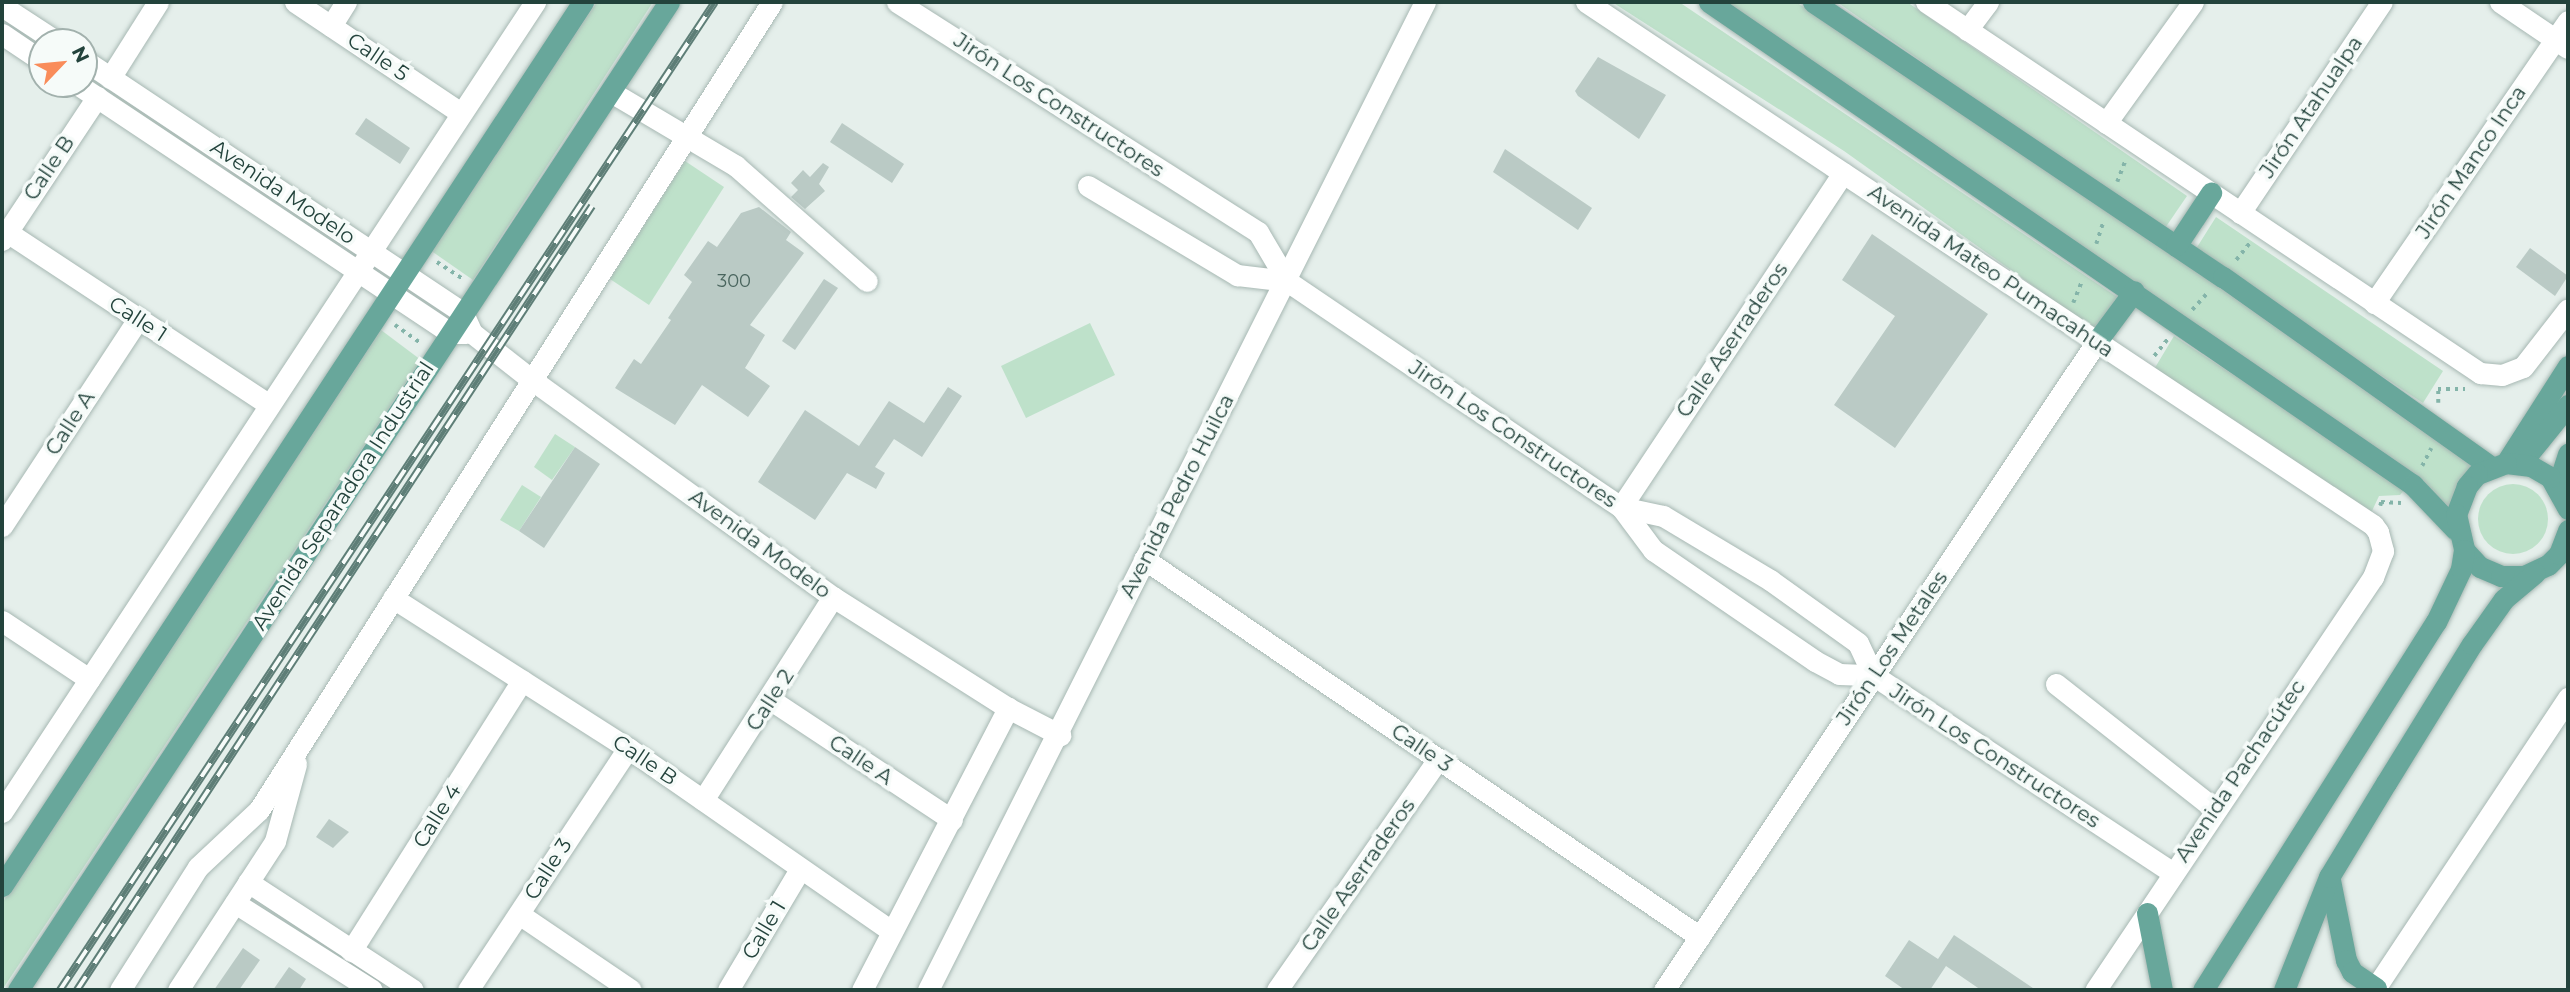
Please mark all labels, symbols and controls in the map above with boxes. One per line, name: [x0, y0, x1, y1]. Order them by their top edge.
street label: Calle 5: [343, 27, 413, 87]
north arrow: [28, 28, 98, 98]
street label: Jirón Los Constructores: [949, 28, 1169, 182]
street label: Jirón Atahualpa: [2254, 31, 2368, 183]
text: N: [67, 43, 94, 66]
street label: Jirón Manco Inca: [2411, 81, 2531, 243]
street label: Calle B: [18, 131, 80, 205]
street label: Avenida Modelo: [206, 134, 360, 250]
street label: Avenida Mateo Pumacahua: [1863, 179, 2119, 363]
street label: Calle Aserraderos: [1671, 258, 1793, 422]
house number: 300: [717, 270, 751, 292]
street label: Calle 1: [104, 291, 172, 347]
street label: Jirón Los Constructores: [1404, 355, 1622, 513]
street label: Avenida Separadora Industrial: [247, 357, 439, 635]
street label: Calle A: [40, 386, 100, 460]
street label: Avenida Pedro Huilca: [1115, 390, 1239, 602]
street label: Avenida Modelo: [684, 484, 836, 604]
street label: Jirón Los Metales: [1831, 566, 1953, 730]
street label: Calle 2: [741, 664, 799, 736]
street label: Avenida Pachacútec: [2170, 675, 2310, 867]
street label: Jirón Los Constructores: [1885, 679, 2105, 833]
street label: Calle 3: [1387, 718, 1457, 778]
street label: Calle B: [608, 729, 682, 791]
street label: Calle A: [824, 730, 898, 790]
street label: Calle 4: [408, 779, 466, 853]
street label: Calle Aserraderos: [1296, 794, 1420, 956]
street label: Calle 3: [519, 833, 577, 905]
street label: Calle 1: [737, 896, 791, 964]

